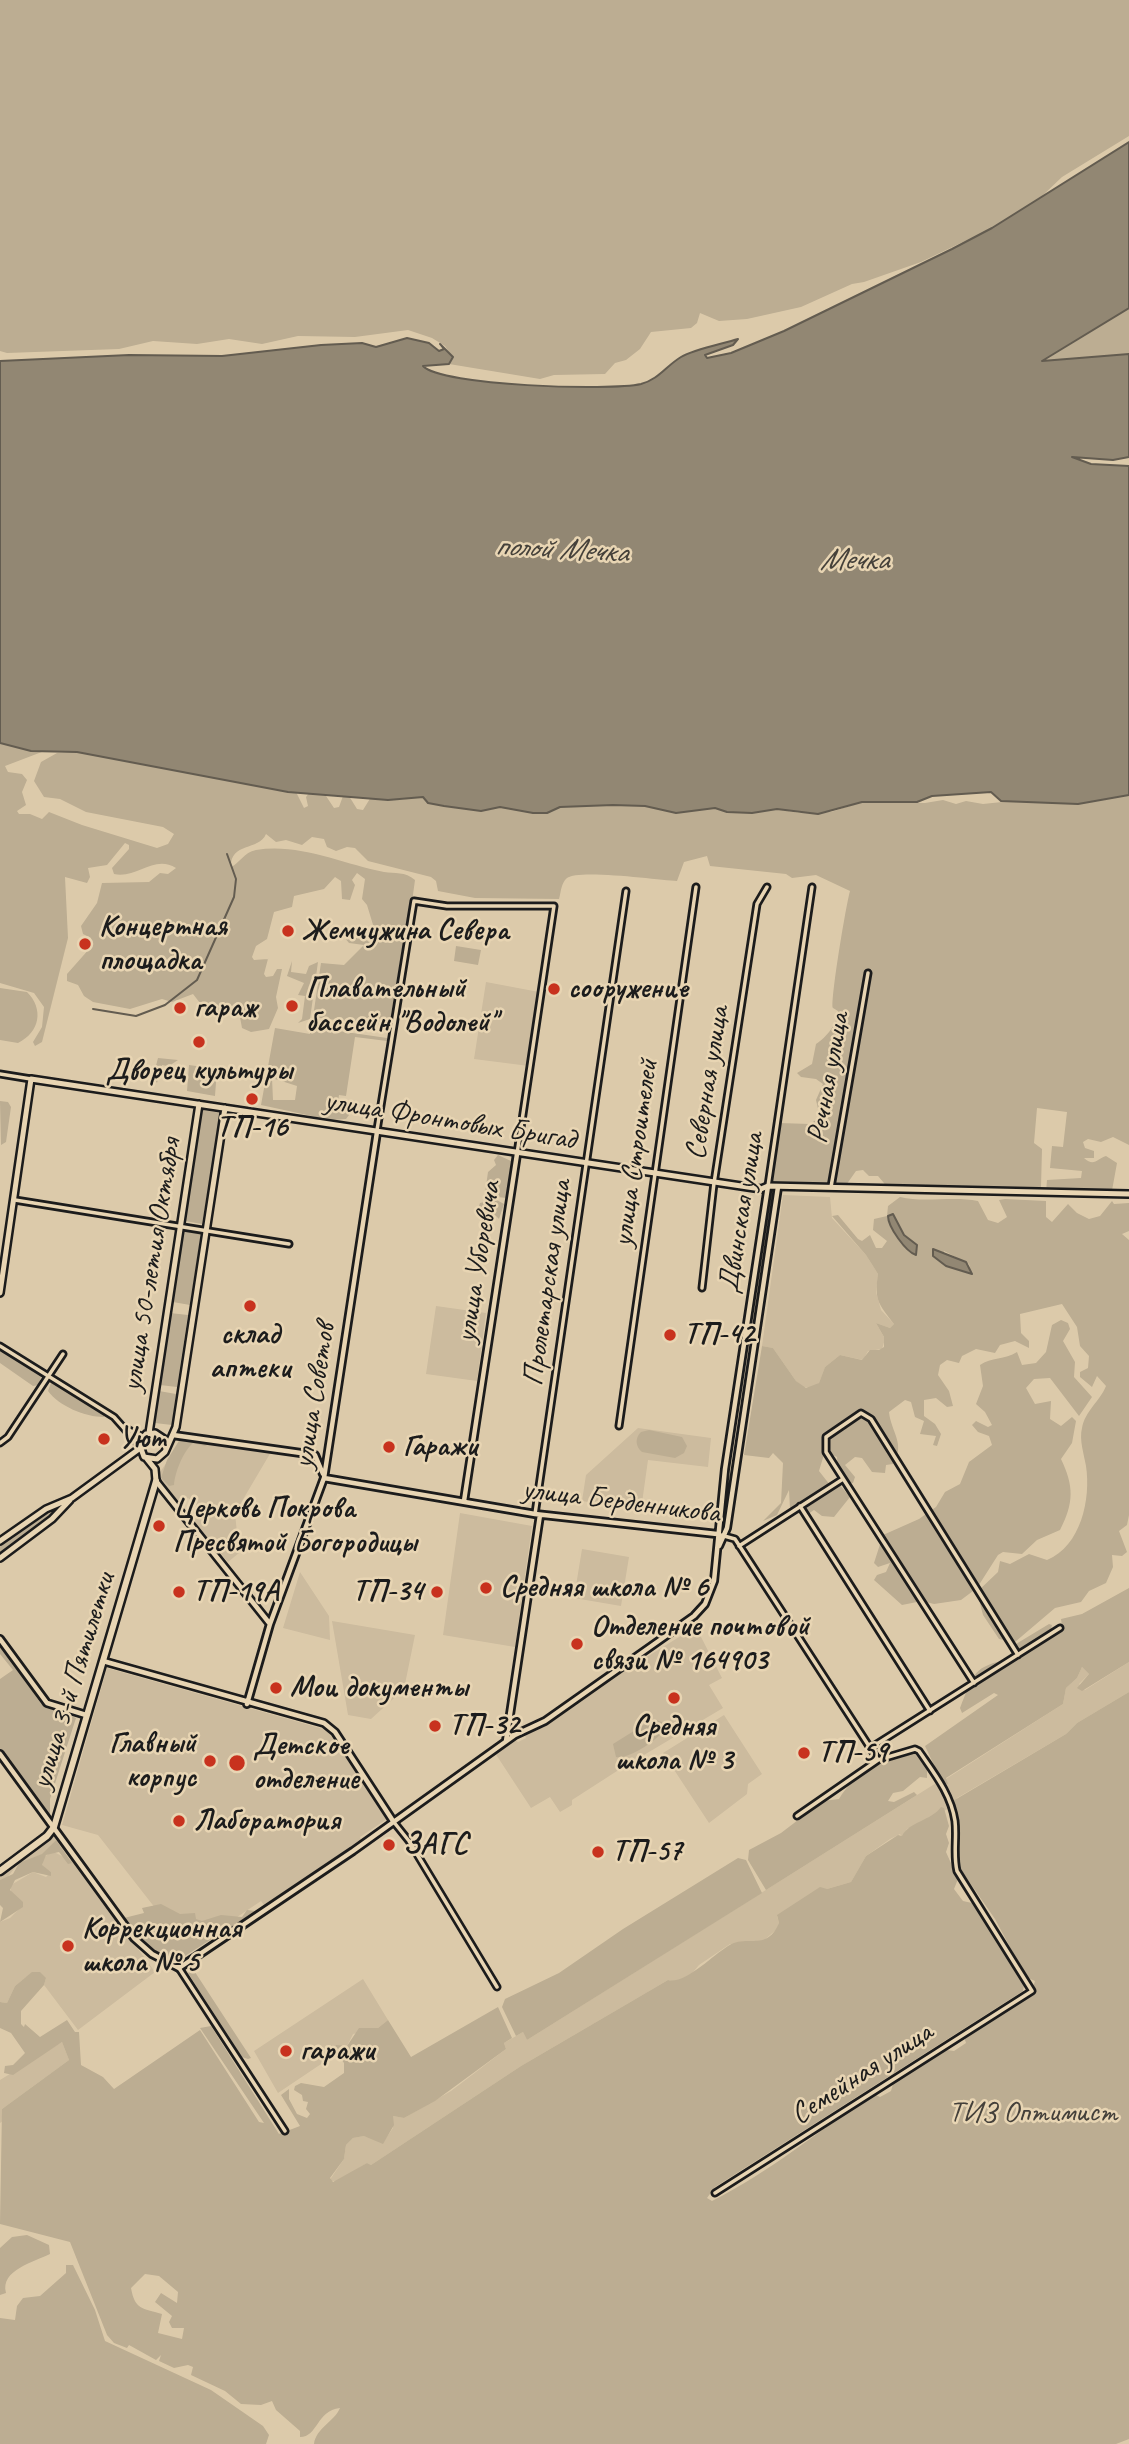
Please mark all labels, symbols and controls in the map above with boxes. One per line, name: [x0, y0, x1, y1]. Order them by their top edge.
water label: полой Мечка: [493, 527, 629, 573]
water label: Мечка: [820, 542, 888, 580]
place label: Концертная площадка: [99, 909, 227, 979]
place label: Жемчужина Севера: [302, 913, 509, 949]
marker: Жемчужина Севера: [280, 923, 296, 939]
marker: Концертная площадка: [77, 936, 93, 952]
place label: Плавательный бассейн "Водолей": [306, 971, 496, 1042]
place label: сооружение: [568, 971, 688, 1007]
marker: сооружение: [546, 981, 562, 997]
place label: гараж: [194, 990, 256, 1026]
marker: Плавательный бассейн "Водолей": [284, 998, 300, 1014]
marker: гараж: [172, 1000, 188, 1016]
street label: Северная улица: [678, 1004, 738, 1162]
street label: Речная улица: [800, 1010, 858, 1146]
marker: Дворец культуры: [191, 1034, 207, 1050]
place label: Дворец культуры: [106, 1053, 292, 1089]
street label: улица Строителей: [605, 1057, 667, 1249]
street label: улица Фронтовых Бригад: [322, 1083, 578, 1159]
marker: ТП-16: [244, 1091, 260, 1107]
place label: ТП-16: [216, 1110, 288, 1146]
street label: Двинская улица: [712, 1130, 772, 1296]
street label: улица 50-летия Октября: [114, 1136, 190, 1394]
street label: Пролетарская улица: [516, 1178, 580, 1388]
street label: улица Уборевича: [448, 1179, 510, 1345]
marker: склад аптеки: [242, 1298, 258, 1314]
place label: склад аптеки: [210, 1317, 290, 1388]
place label: ТП-42: [684, 1317, 754, 1353]
street label: улица Советов: [286, 1321, 344, 1471]
marker: ТП-42: [662, 1327, 678, 1343]
place label: Уют: [118, 1421, 165, 1457]
place label: Гаражи: [403, 1429, 477, 1465]
marker: Уют: [96, 1431, 112, 1447]
marker: Гаражи: [381, 1439, 397, 1455]
street label: улица Берденникова: [520, 1472, 722, 1532]
place label: Церковь Покрова Пресвятой Богородицы: [173, 1491, 417, 1562]
marker: Церковь Покрова Пресвятой Богородицы: [151, 1518, 167, 1534]
street label: улица 3-й Пятилетки: [24, 1569, 124, 1793]
place label: Средняя школа № 6: [500, 1570, 708, 1606]
place label: ТП-19А: [193, 1574, 278, 1610]
place label: ТП-34: [353, 1574, 423, 1610]
marker: Средняя школа № 6: [478, 1580, 494, 1596]
marker: ТП-19А: [171, 1584, 187, 1600]
marker: ТП-34: [429, 1584, 445, 1600]
place label: Отделение почтовой связи № 164903: [591, 1609, 809, 1680]
marker: Отделение почтовой связи № 164903: [569, 1636, 585, 1652]
place label: Мои документы: [290, 1670, 468, 1706]
marker: Мои документы: [268, 1680, 284, 1696]
marker: Средняя школа № 3: [666, 1690, 682, 1706]
place label: ТП-32: [449, 1708, 519, 1744]
place label: Средняя школа № 3: [615, 1709, 733, 1780]
marker: ТП-32: [427, 1718, 443, 1734]
place label: Главный корпус: [109, 1726, 196, 1796]
place label: Детское отделение: [253, 1728, 359, 1798]
place label: ТП-59: [818, 1735, 888, 1771]
marker: ТП-59: [796, 1745, 812, 1761]
marker: Главный корпус: [202, 1753, 218, 1769]
marker: Детское отделение: [227, 1753, 247, 1773]
place label: Лаборатория: [193, 1803, 340, 1839]
marker: Лаборатория: [171, 1813, 187, 1829]
place label: ЗАГС: [403, 1827, 468, 1863]
place label: ТП-57: [612, 1834, 682, 1870]
marker: ЗАГС: [381, 1837, 397, 1853]
marker: ТП-57: [590, 1844, 606, 1860]
place label: Коррекционная школа № 5: [82, 1911, 241, 1982]
marker: Коррекционная школа № 5: [60, 1938, 76, 1954]
street label: Семейная улица: [784, 2015, 940, 2133]
place label: гаражи: [300, 2033, 374, 2069]
marker: гаражи: [278, 2043, 294, 2059]
park label: ТИЗ Оптимист: [949, 2095, 1117, 2131]

